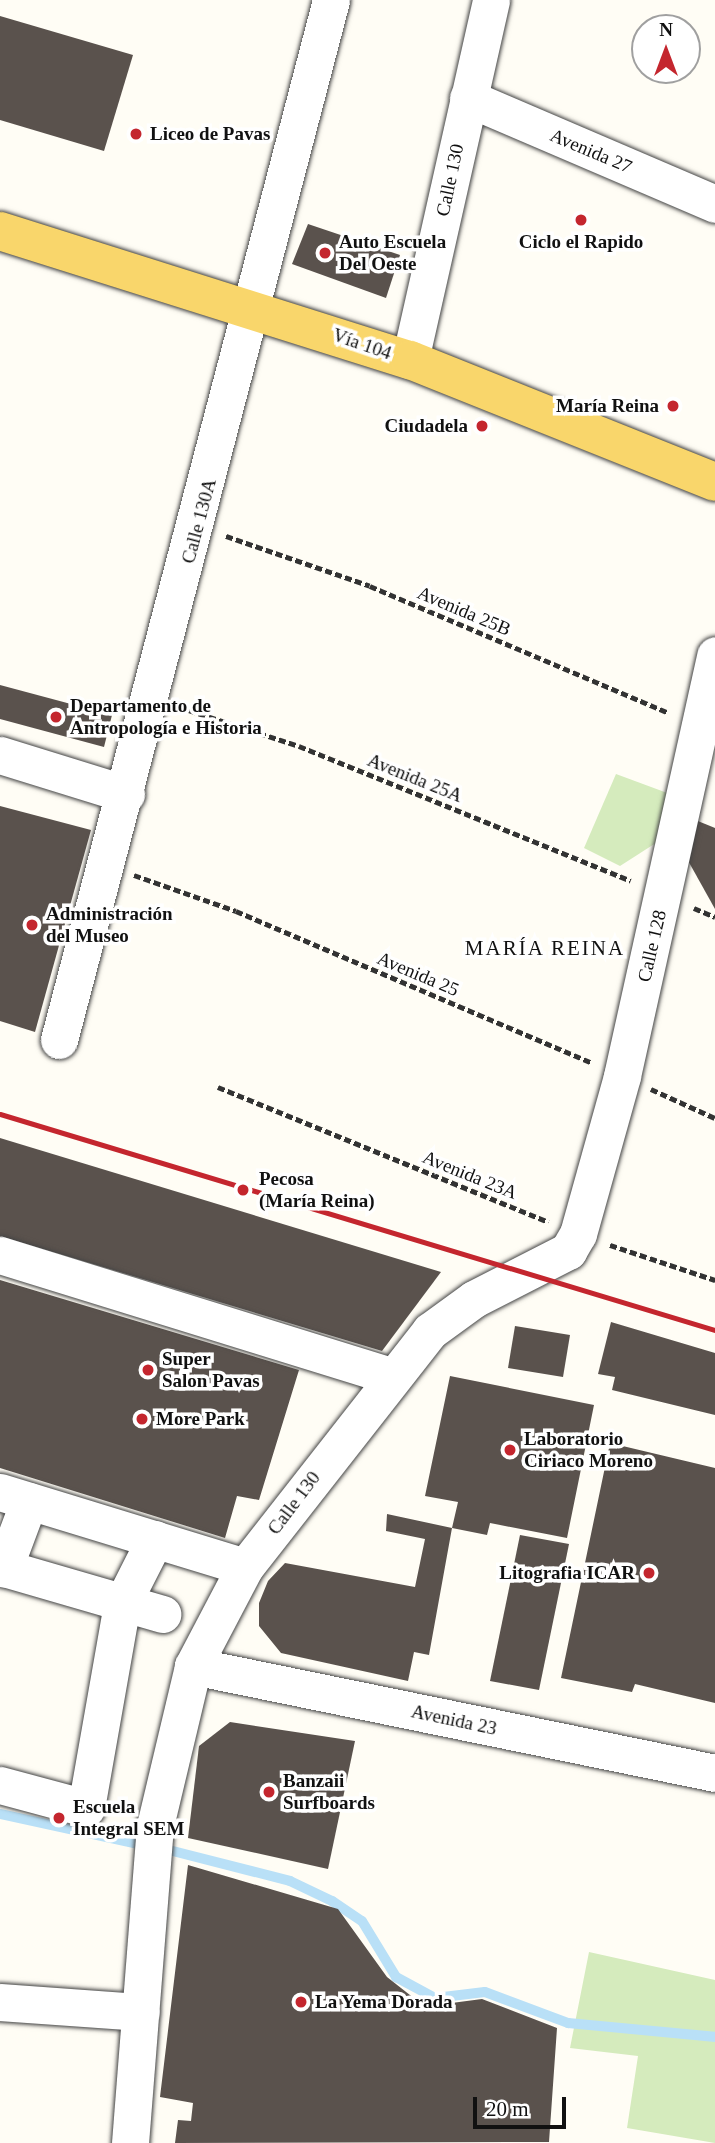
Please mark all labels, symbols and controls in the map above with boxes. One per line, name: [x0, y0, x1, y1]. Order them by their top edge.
north arrow: [631, 14, 701, 84]
text: N: [659, 19, 673, 40]
place label: Liceo de Pavas: [150, 123, 270, 145]
street label: Avenida 27: [547, 124, 635, 178]
marker: Liceo de Pavas: [128, 126, 144, 142]
street label: Calle 130: [431, 142, 469, 218]
marker: Ciclo el Rapido: [573, 212, 589, 228]
place label: Auto Escuela Del Oeste: [339, 231, 446, 275]
place label: Ciclo el Rapido: [519, 231, 643, 253]
marker: Auto Escuela Del Oeste: [317, 245, 333, 261]
street label: Vía 104: [330, 323, 394, 365]
place label: María Reina: [556, 395, 659, 417]
marker: María Reina: [665, 398, 681, 414]
place label: Ciudadela: [385, 415, 468, 437]
marker: Ciudadela: [474, 418, 490, 434]
street label: Calle 130A: [177, 476, 221, 566]
street label: Avenida 25B: [414, 581, 514, 641]
place label: Departamento de Antropología e Historia: [70, 695, 262, 739]
marker: Departamento de Antropología e Historia: [48, 709, 64, 725]
street label: Avenida 25A: [364, 749, 466, 807]
place label: Administración del Museo: [46, 903, 173, 947]
street label: Calle 128: [633, 908, 671, 984]
marker: Administración del Museo: [24, 917, 40, 933]
district label: MARÍA REINA: [466, 935, 624, 961]
street label: Avenida 25: [374, 947, 462, 1001]
street label: Avenida 23A: [419, 1146, 521, 1204]
place label: Pecosa (María Reina): [259, 1168, 375, 1212]
marker: Pecosa (María Reina): [233, 1180, 253, 1200]
place label: Super Salon Pavas: [162, 1348, 260, 1392]
marker: Super Salon Pavas: [140, 1362, 156, 1378]
place label: More Park: [156, 1408, 245, 1430]
marker: More Park: [134, 1411, 150, 1427]
place label: Laboratorio Ciriaco Moreno: [524, 1428, 653, 1472]
marker: Laboratorio Ciriaco Moreno: [502, 1442, 518, 1458]
street label: Calle 130: [263, 1467, 325, 1539]
place label: Litografia ICAR: [499, 1562, 635, 1584]
marker: Litografia ICAR: [641, 1565, 657, 1581]
street label: Avenida 23: [409, 1700, 499, 1740]
place label: Banzaii Surfboards: [283, 1770, 375, 1814]
marker: Banzaii Surfboards: [261, 1784, 277, 1800]
place label: Escuela Integral SEM: [73, 1796, 184, 1840]
marker: Escuela Integral SEM: [51, 1810, 67, 1826]
place label: La Yema Dorada: [315, 1991, 453, 2013]
marker: La Yema Dorada: [293, 1994, 309, 2010]
scale bar: [477, 2084, 570, 2128]
text: 20 m: [486, 2097, 529, 2121]

